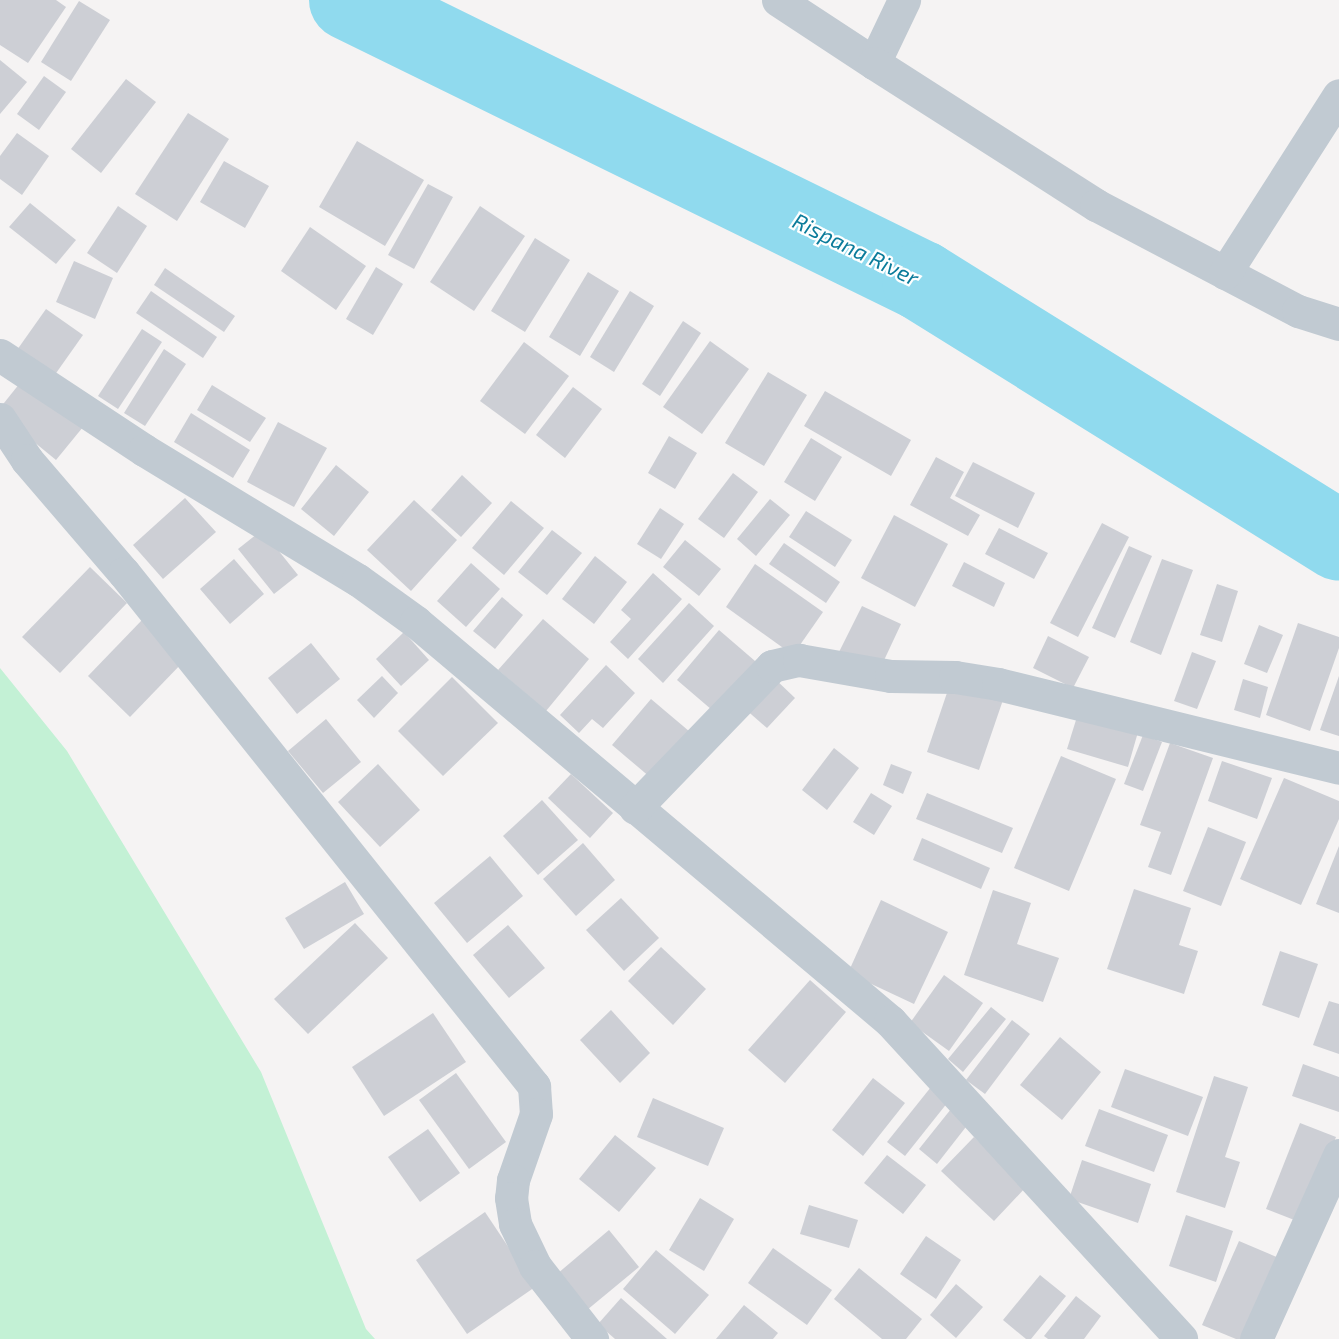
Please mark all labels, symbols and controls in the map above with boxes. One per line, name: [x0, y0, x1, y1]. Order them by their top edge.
water label: Rispana River: [789, 207, 923, 291]

